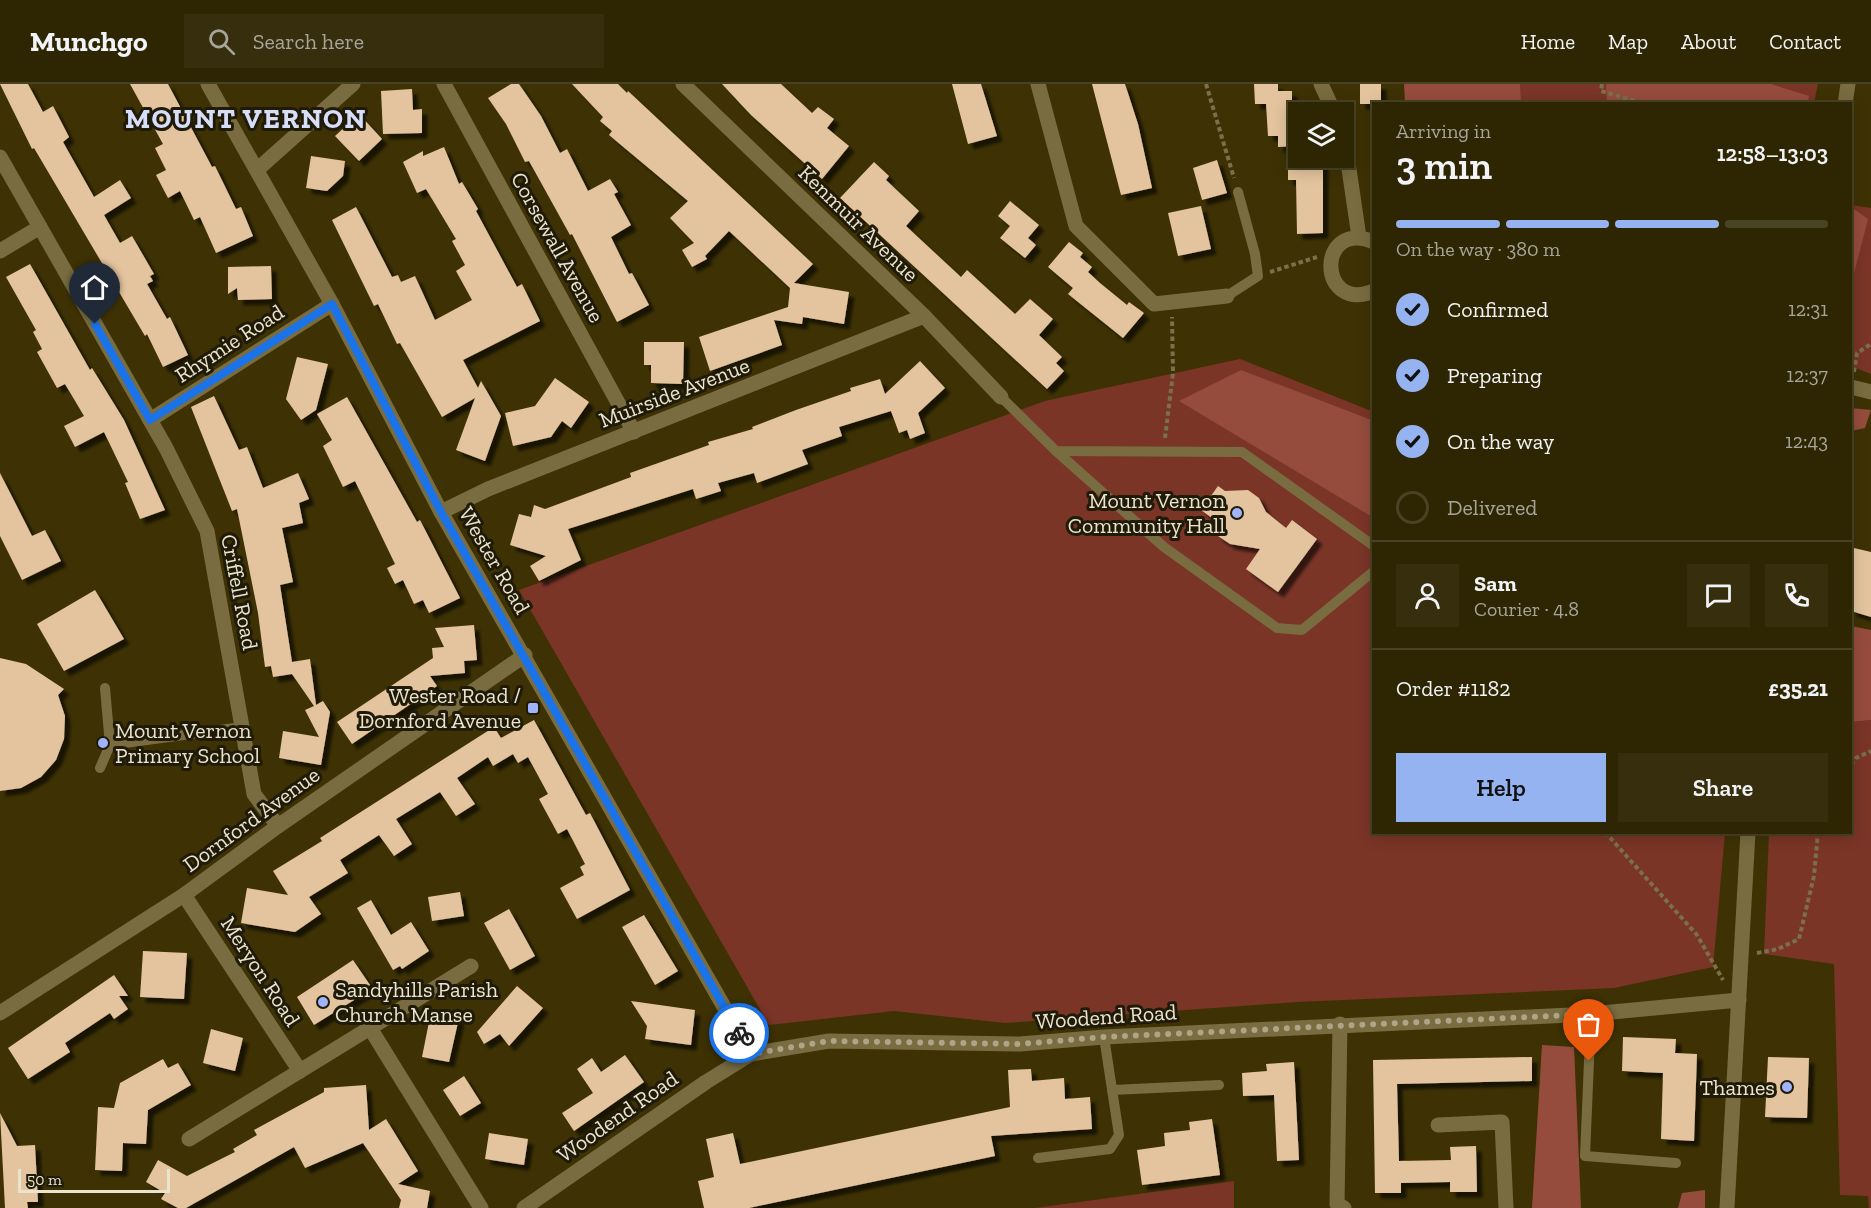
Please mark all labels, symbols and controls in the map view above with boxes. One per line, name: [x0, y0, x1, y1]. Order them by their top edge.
search box: [184, 14, 604, 68]
text: Munchgo: [30, 25, 148, 58]
icon: search: [205, 25, 238, 58]
text: Search here: [253, 28, 364, 55]
text: Home: [1521, 29, 1575, 54]
text: Map: [1608, 29, 1648, 54]
text: About: [1681, 29, 1736, 54]
text: Contact: [1769, 29, 1841, 54]
district label: MOUNT VERNON: [125, 102, 367, 135]
map controls: [1288, 102, 1354, 168]
button: layers: [1288, 102, 1354, 168]
text: Arriving in: [1396, 119, 1491, 143]
text: 12:58–13:03: [1717, 140, 1828, 167]
text: 3 min: [1396, 142, 1492, 189]
street label: Kenmuir Avenue: [793, 159, 925, 288]
street label: Corsewall Avenue: [505, 167, 610, 327]
text: On the way · 380 m: [1396, 237, 1560, 261]
pin: [69, 262, 120, 324]
icon: home: [78, 271, 111, 304]
icon: check: [1396, 293, 1429, 326]
text: Confirmed: [1447, 296, 1548, 323]
text: 12:31: [1788, 297, 1828, 321]
street label: Rhymie Road: [170, 298, 289, 389]
street label: Muirside Avenue: [595, 351, 753, 434]
icon: check: [1396, 359, 1429, 392]
text: Preparing: [1447, 362, 1542, 389]
text: 12:37: [1786, 363, 1828, 387]
icon: check: [1396, 425, 1429, 458]
text: On the way: [1447, 428, 1554, 455]
text: 12:43: [1785, 429, 1828, 453]
place label: Mount Vernon Community Hall: [1068, 487, 1225, 539]
text: Delivered: [1447, 494, 1537, 521]
street label: Wester Road: [453, 502, 536, 619]
marker: Mount Vernon Community Hall: [1230, 506, 1244, 520]
street label: Criffell Road: [215, 532, 264, 652]
button: person: [1396, 564, 1459, 627]
button: chat: [1687, 564, 1750, 627]
button: phone: [1765, 564, 1828, 627]
text: Sam: [1474, 570, 1517, 597]
text: Courier · 4.8: [1474, 597, 1579, 621]
text: Order #1182: [1396, 675, 1511, 702]
text: £35.21: [1768, 675, 1828, 702]
place label: Wester Road / Dornford Avenue: [359, 682, 521, 734]
marker: Wester Road / Dornford Avenue: [526, 701, 540, 715]
place label: Mount Vernon Primary School: [115, 717, 260, 769]
marker: Mount Vernon Primary School: [96, 736, 110, 750]
button: Help: [1396, 753, 1606, 822]
button: Share: [1618, 753, 1828, 822]
street label: Dornford Avenue: [178, 761, 325, 878]
street label: Meryon Road: [215, 911, 306, 1031]
place label: Sandyhills Parish Church Manse: [335, 976, 499, 1028]
marker: Sandyhills Parish Church Manse: [316, 995, 330, 1009]
street label: Woodend Road: [1035, 998, 1178, 1035]
pin: [1563, 999, 1614, 1061]
courier: [709, 1003, 769, 1063]
icon: bag: [1572, 1008, 1605, 1041]
icon: bike: [723, 1017, 756, 1050]
street label: Woodend Road: [552, 1065, 683, 1168]
place label: Thames: [1699, 1074, 1775, 1101]
marker: Thames: [1780, 1080, 1794, 1094]
scale bar: [18, 1166, 170, 1194]
text: 50 m: [27, 1170, 62, 1189]

